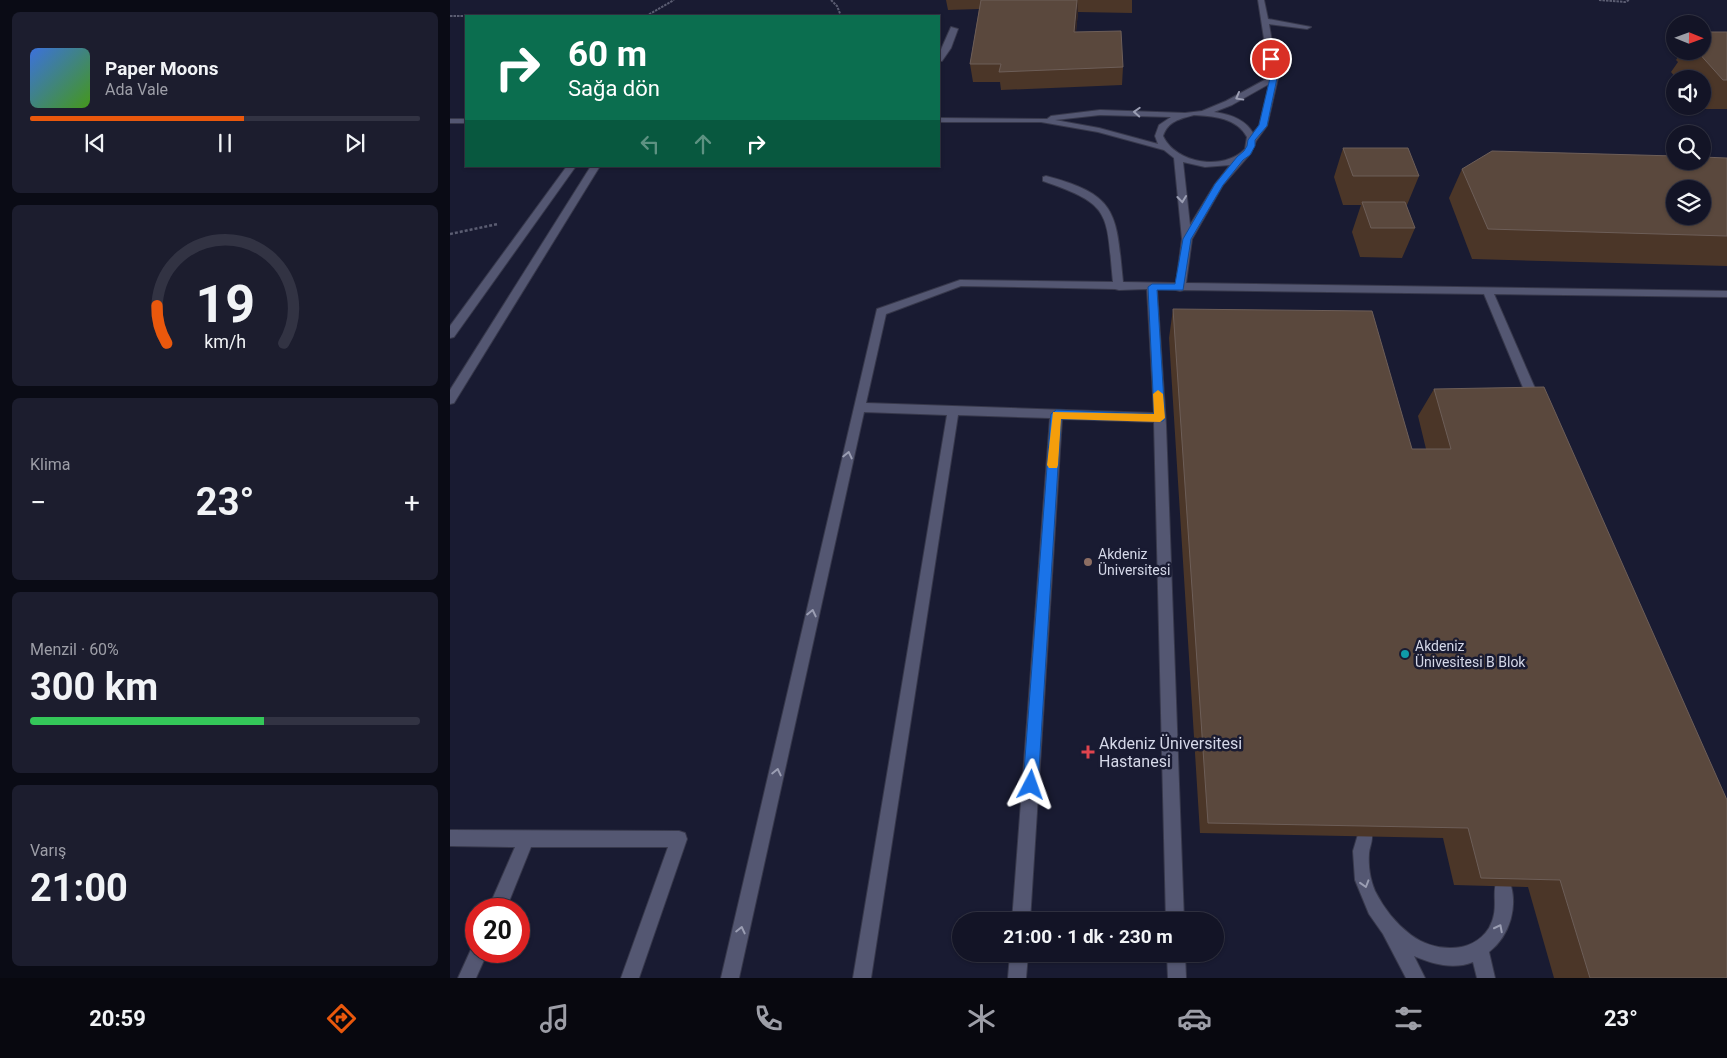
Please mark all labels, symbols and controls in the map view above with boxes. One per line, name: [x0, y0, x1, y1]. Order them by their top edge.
north arrow: [1666, 15, 1711, 60]
map controls: [1666, 15, 1711, 225]
text: 60 m: [568, 34, 647, 75]
icon: right: [485, 35, 550, 100]
pin: [1250, 38, 1292, 80]
icon: arrive: [1257, 45, 1285, 73]
text: Paper Moons: [105, 57, 218, 80]
button: sound: [1666, 70, 1711, 115]
text: Sağa dön: [568, 76, 660, 101]
text: Ada Vale: [105, 80, 168, 99]
one-way arrow: [1236, 91, 1245, 101]
one-way arrow: [1132, 107, 1140, 118]
button: search: [1666, 125, 1711, 170]
icon: previous: [81, 129, 109, 157]
icon: pause: [211, 129, 239, 157]
icon: next: [341, 129, 369, 157]
icon: left: [636, 130, 664, 158]
icon: ahead: [689, 130, 717, 158]
icon: right: [742, 130, 770, 158]
button: layers: [1666, 180, 1711, 225]
one-way arrow: [1176, 195, 1187, 203]
text: 19: [195, 274, 255, 335]
text: km/h: [204, 331, 246, 352]
one-way arrow: [842, 450, 853, 459]
text: Klima: [30, 455, 71, 474]
text: 23°: [196, 480, 254, 524]
text: −: [30, 486, 46, 519]
text: +: [404, 486, 420, 519]
place label: Akdeniz Üniversitesi: [1098, 546, 1170, 578]
marker: Akdeniz Üniversitesi: [1082, 556, 1094, 568]
one-way arrow: [807, 609, 817, 618]
place label: Akdeniz Ünivesitesi B Blok: [1415, 638, 1526, 670]
text: Menzil · 60%: [30, 640, 119, 659]
marker: Akdeniz Ünivesitesi B Blok: [1399, 648, 1411, 660]
text: 300 km: [30, 665, 158, 709]
place label: Akdeniz Üniversitesi Hastanesi: [1099, 734, 1242, 771]
marker: Akdeniz Üniversitesi Hastanesi: [1081, 745, 1095, 759]
position arrow: [1004, 758, 1056, 810]
one-way arrow: [771, 767, 782, 776]
text: Varış: [30, 841, 66, 860]
text: 21:00: [30, 866, 128, 910]
one-way arrow: [1360, 879, 1370, 888]
speed limit sign: 20: [465, 898, 530, 963]
one-way arrow: [1493, 924, 1503, 933]
text: 21:00 · 1 dk · 230 m: [1003, 925, 1173, 948]
one-way arrow: [735, 926, 746, 935]
icon: directions: [324, 1001, 359, 1036]
icon: music: [537, 1001, 572, 1036]
icon: phone: [751, 1001, 786, 1036]
icon: climate: [964, 1001, 999, 1036]
icon: car: [1177, 1001, 1212, 1036]
icon: filters: [1391, 1001, 1426, 1036]
text: 20:59: [89, 1006, 146, 1031]
text: 23°: [1604, 1006, 1638, 1031]

